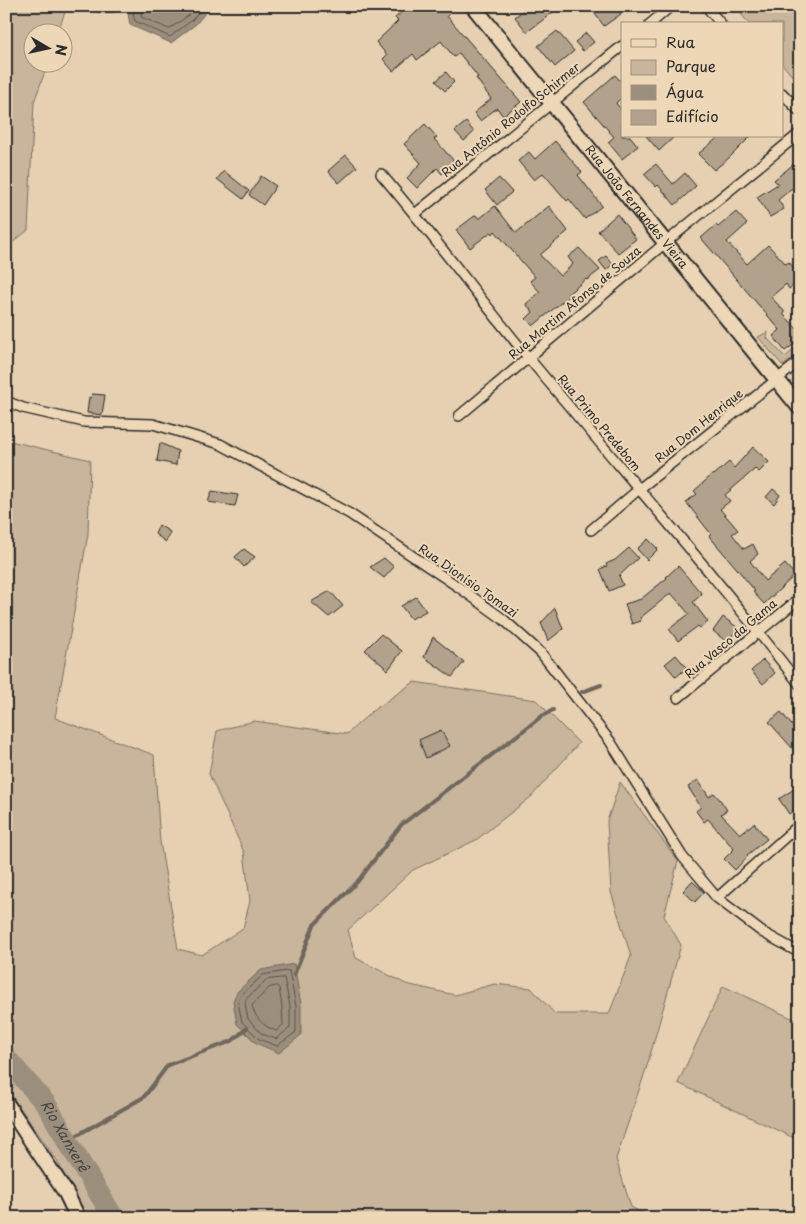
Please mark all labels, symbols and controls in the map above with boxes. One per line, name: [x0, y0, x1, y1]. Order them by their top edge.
north arrow: [22, 22, 72, 72]
legend: [621, 22, 784, 138]
text: Rua: [666, 30, 695, 53]
text: N: [50, 43, 73, 57]
text: Parque: [666, 54, 716, 77]
street label: Rua Antônio Rodolfo Schirmer: [437, 57, 584, 181]
text: Água: [666, 80, 704, 103]
text: Edifício: [666, 104, 719, 127]
street label: Rua João Fernandes Vieira: [581, 141, 693, 272]
street label: Rua Martim Afonso de Souza: [504, 241, 645, 363]
street label: Rua Primo Predebom: [554, 370, 646, 475]
street label: Rua Dom Henrique: [650, 384, 747, 466]
street label: Rua Dionísio Tomazi: [415, 539, 522, 621]
street label: Rua Vasco da Gama: [680, 594, 781, 682]
water label: Rio Xanxerê: [36, 1096, 95, 1177]

